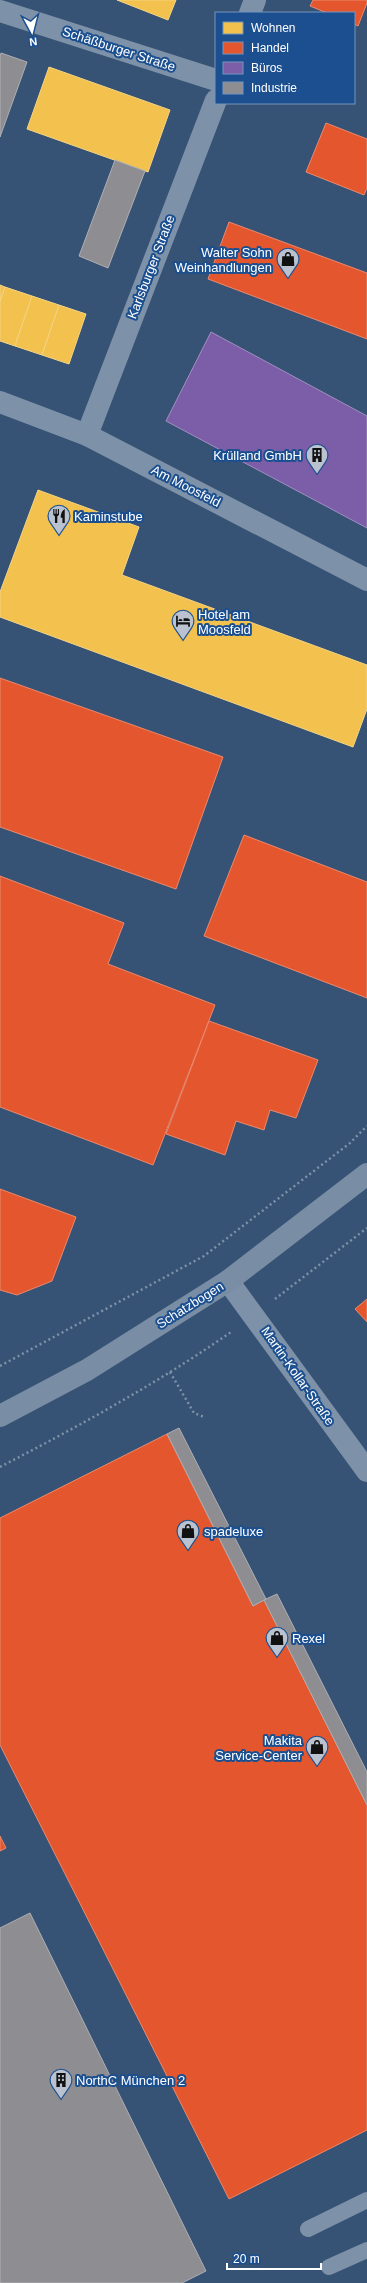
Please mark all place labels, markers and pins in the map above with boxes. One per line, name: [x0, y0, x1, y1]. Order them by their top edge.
place label: Walter Sohn Weinhandlungen: [175, 245, 272, 275]
shop icon: Walter Sohn Weinhandlungen: [275, 246, 301, 279]
building icon: Krülland GmbH: [304, 442, 330, 475]
place label: Krülland GmbH: [213, 448, 302, 463]
restaurant icon: Kaminstube: [46, 503, 72, 536]
place label: Kaminstube: [74, 509, 143, 524]
place label: Hotel am Moosfeld: [198, 607, 251, 637]
hotel icon: Hotel am Moosfeld: [170, 608, 196, 641]
shop icon: spadeluxe: [175, 1518, 201, 1551]
place label: spadeluxe: [204, 1524, 263, 1539]
shop icon: Rexel: [264, 1625, 290, 1658]
place label: Rexel: [292, 1631, 325, 1646]
place label: Makita Service-Center: [215, 1733, 303, 1763]
shop icon: Makita Service-Center: [304, 1734, 330, 1767]
building icon: NorthC München 2: [48, 2067, 74, 2100]
place label: NorthC München 2: [76, 2073, 185, 2088]

